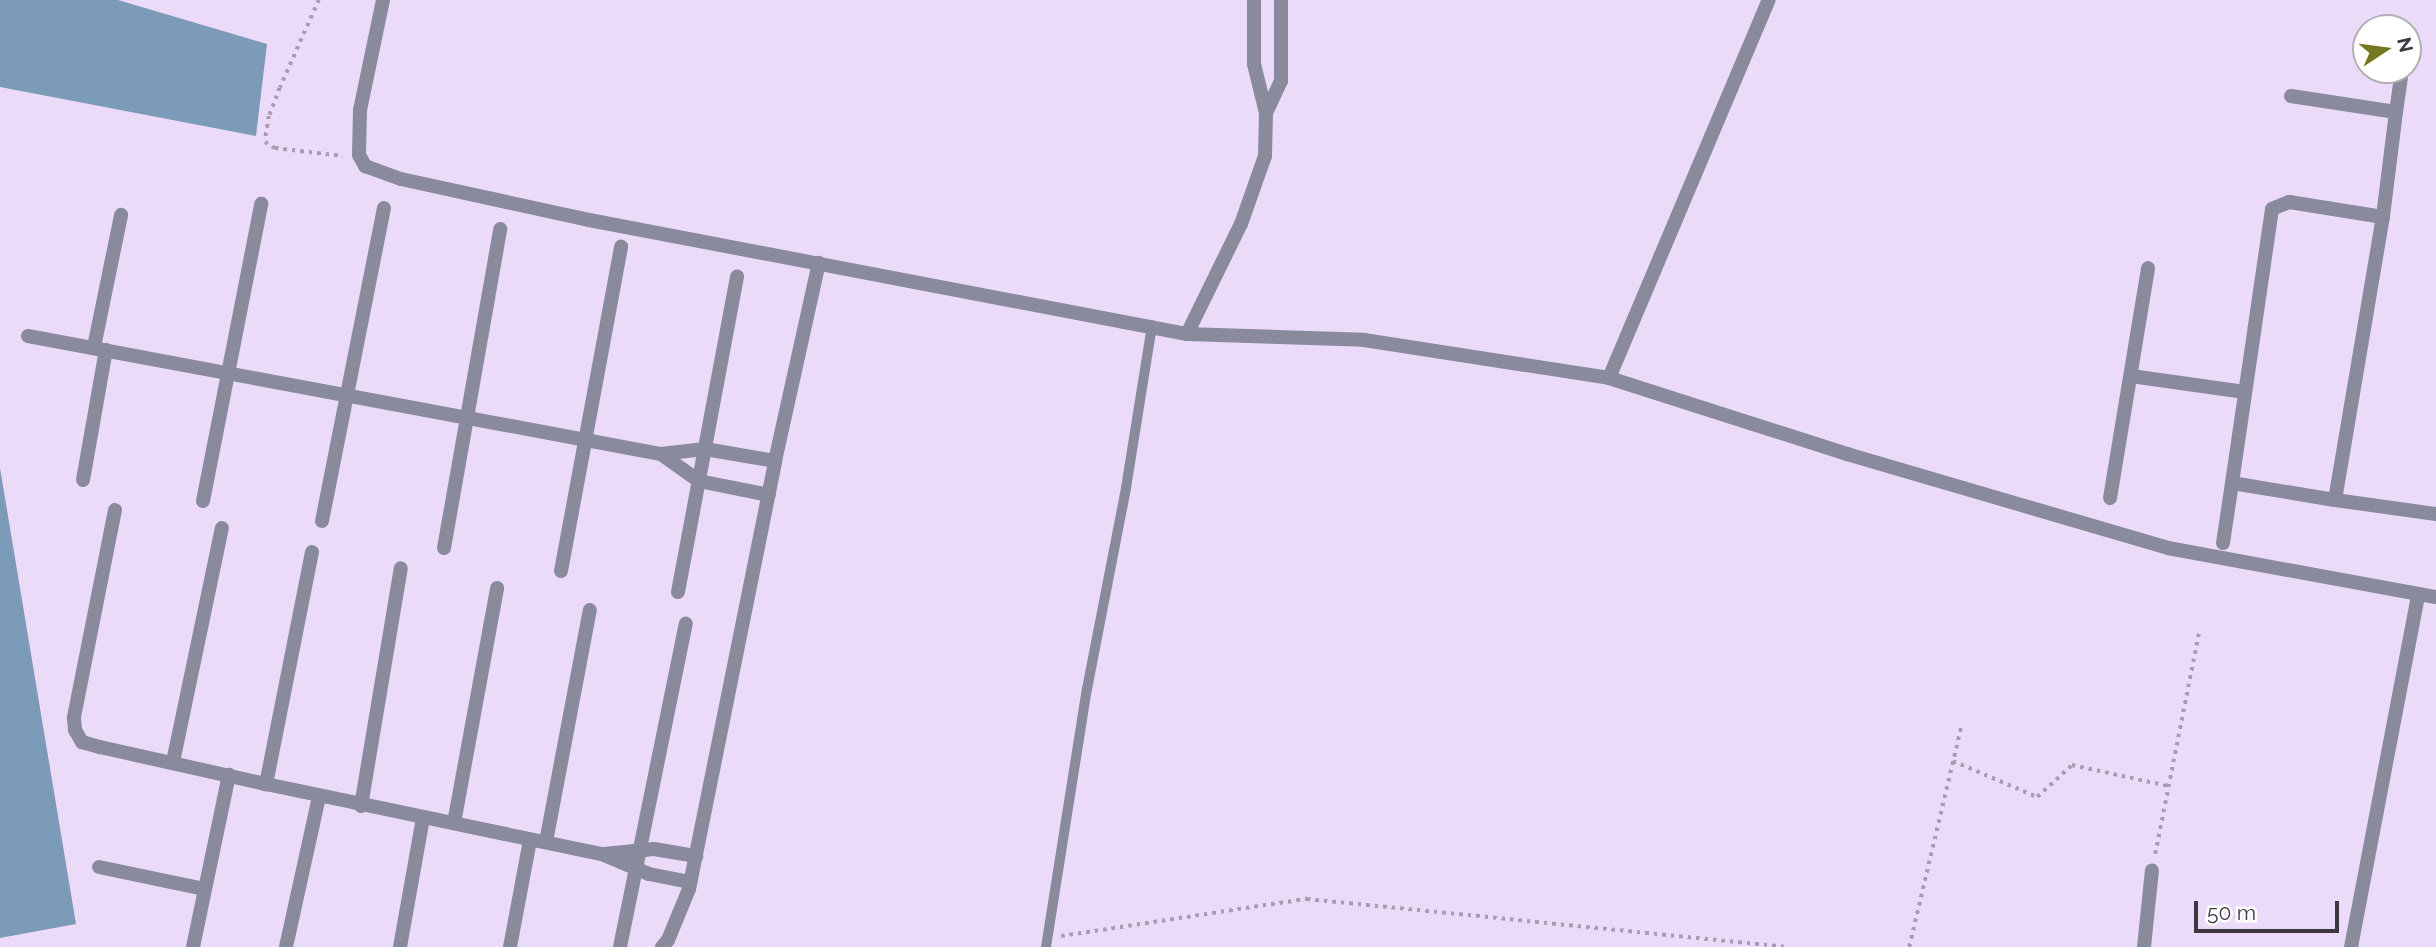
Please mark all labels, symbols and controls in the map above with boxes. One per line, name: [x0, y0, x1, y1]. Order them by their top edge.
north arrow: [2352, 14, 2422, 84]
text: N: [2393, 35, 2418, 54]
scale bar: [2198, 888, 2343, 932]
text: 50 m: [2207, 900, 2256, 925]

